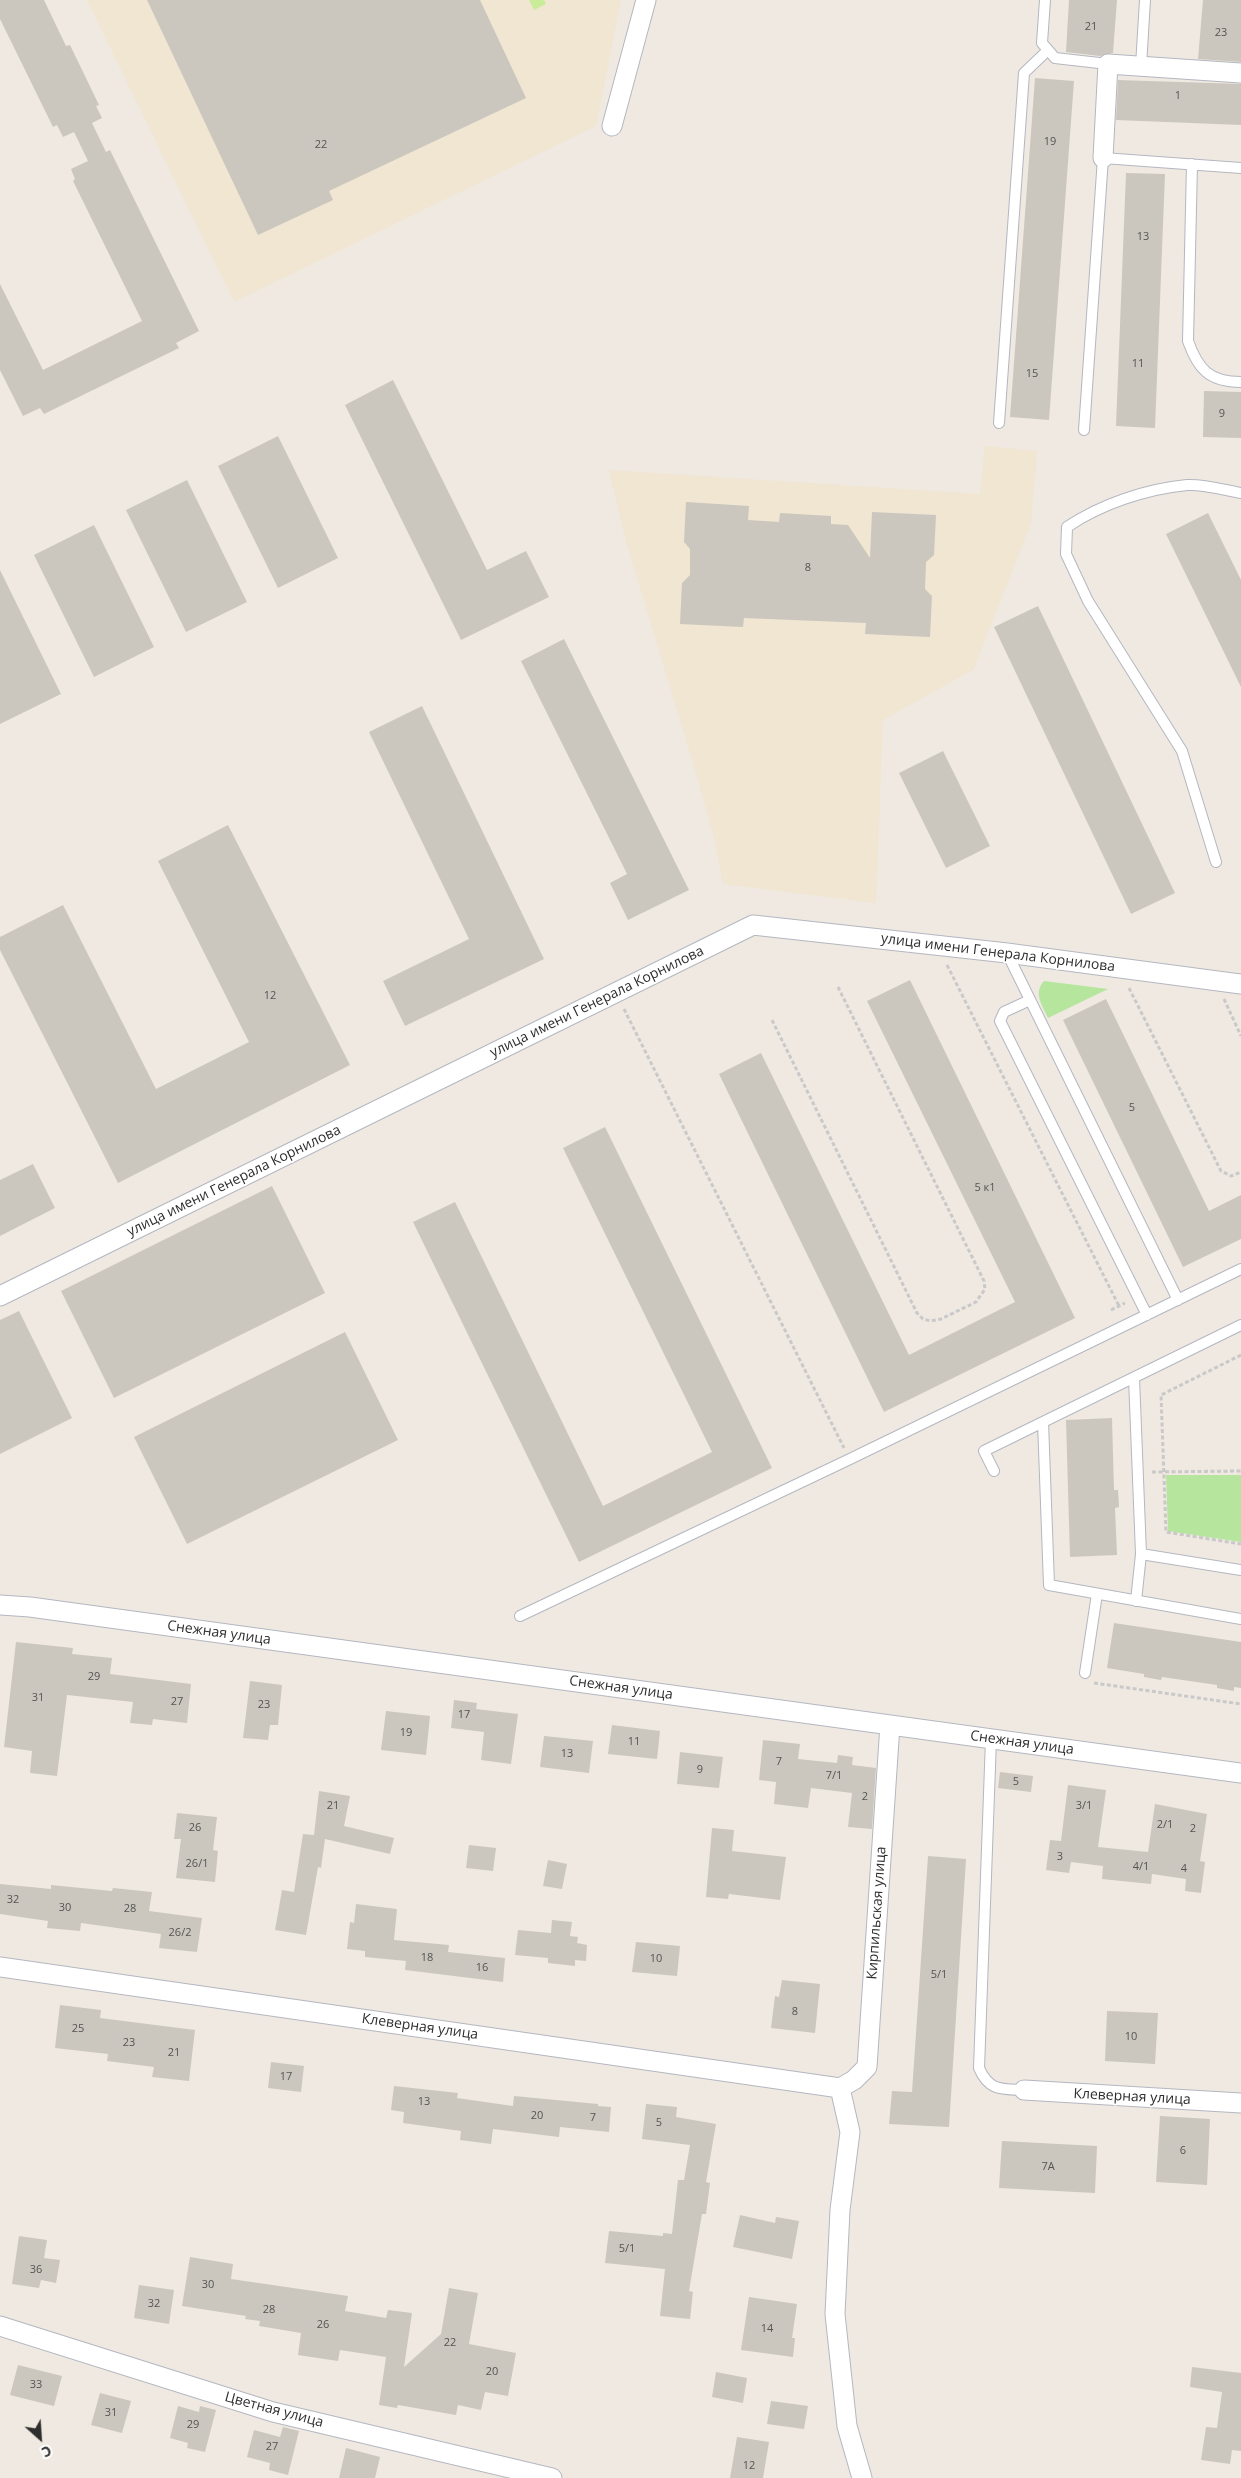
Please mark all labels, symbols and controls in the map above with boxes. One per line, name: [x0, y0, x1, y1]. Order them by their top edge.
house number: 21: [1085, 20, 1097, 34]
house number: 23: [1215, 26, 1227, 40]
house number: 1: [1175, 89, 1181, 103]
house number: 19: [1044, 135, 1056, 149]
house number: 22: [315, 138, 327, 152]
house number: 13: [1137, 230, 1149, 244]
house number: 11: [1132, 357, 1144, 371]
house number: 15: [1026, 367, 1038, 381]
house number: 9: [1219, 407, 1225, 421]
house number: 8: [805, 561, 811, 575]
street label: улица имени Генерала Корнилова: [880, 930, 1116, 976]
street label: улица имени Генерала Корнилова: [487, 943, 707, 1061]
house number: 12: [264, 989, 276, 1003]
house number: 5: [1129, 1101, 1135, 1115]
street label: улица имени Генерала Корнилова: [124, 1122, 344, 1240]
house number: 5 к1: [974, 1181, 996, 1195]
street label: Снежная улица: [166, 1617, 272, 1649]
house number: 29: [88, 1670, 100, 1684]
street label: Снежная улица: [568, 1672, 674, 1704]
house number: 31: [32, 1691, 44, 1705]
house number: 27: [171, 1695, 183, 1709]
house number: 23: [258, 1698, 270, 1712]
house number: 17: [458, 1708, 470, 1722]
house number: 19: [400, 1726, 412, 1740]
street label: Снежная улица: [969, 1727, 1075, 1759]
house number: 11: [628, 1735, 640, 1749]
house number: 13: [561, 1747, 573, 1761]
house number: 7: [776, 1755, 782, 1769]
house number: 9: [697, 1763, 703, 1777]
house number: 7/1: [826, 1769, 842, 1783]
house number: 5: [1013, 1775, 1019, 1789]
house number: 2: [862, 1790, 868, 1804]
house number: 21: [327, 1799, 339, 1813]
house number: 3/1: [1076, 1799, 1092, 1813]
house number: 2/1: [1157, 1818, 1173, 1832]
house number: 26: [189, 1821, 201, 1835]
house number: 2: [1190, 1822, 1196, 1836]
street label: Кирпильская улица: [864, 1846, 890, 1980]
house number: 3: [1057, 1850, 1063, 1864]
house number: 26/1: [186, 1857, 208, 1871]
house number: 4/1: [1133, 1860, 1149, 1874]
house number: 4: [1181, 1862, 1187, 1876]
house number: 32: [7, 1893, 19, 1907]
house number: 30: [59, 1901, 71, 1915]
house number: 28: [124, 1902, 136, 1916]
house number: 26/2: [169, 1926, 191, 1940]
house number: 18: [421, 1951, 433, 1965]
house number: 10: [650, 1952, 662, 1966]
house number: 16: [476, 1961, 488, 1975]
house number: 5/1: [931, 1968, 947, 1982]
house number: 8: [792, 2005, 798, 2019]
street label: Клеверная улица: [361, 2011, 479, 2043]
house number: 25: [72, 2022, 84, 2036]
house number: 10: [1125, 2030, 1137, 2044]
house number: 23: [123, 2036, 135, 2050]
house number: 21: [168, 2046, 180, 2060]
house number: 17: [280, 2070, 292, 2084]
street label: Клеверная улица: [1073, 2086, 1191, 2108]
house number: 13: [418, 2095, 430, 2109]
house number: 20: [531, 2109, 543, 2123]
house number: 7: [590, 2111, 596, 2125]
house number: 5: [656, 2116, 662, 2130]
house number: 6: [1180, 2144, 1186, 2158]
house number: 7А: [1041, 2160, 1055, 2174]
house number: 5/1: [619, 2242, 635, 2256]
house number: 36: [30, 2263, 42, 2277]
house number: 30: [202, 2278, 214, 2292]
house number: 32: [148, 2297, 160, 2311]
house number: 28: [263, 2303, 275, 2317]
house number: 26: [317, 2318, 329, 2332]
house number: 14: [761, 2322, 773, 2336]
house number: 22: [444, 2336, 456, 2350]
house number: 20: [486, 2365, 498, 2379]
house number: 33: [30, 2378, 42, 2392]
street label: Цветная улица: [223, 2389, 325, 2431]
house number: 31: [105, 2406, 117, 2420]
north arrow: [15, 2413, 65, 2463]
house number: 29: [187, 2418, 199, 2432]
house number: 27: [266, 2440, 278, 2454]
text: С: [39, 2441, 55, 2462]
house number: 12: [743, 2459, 755, 2473]

